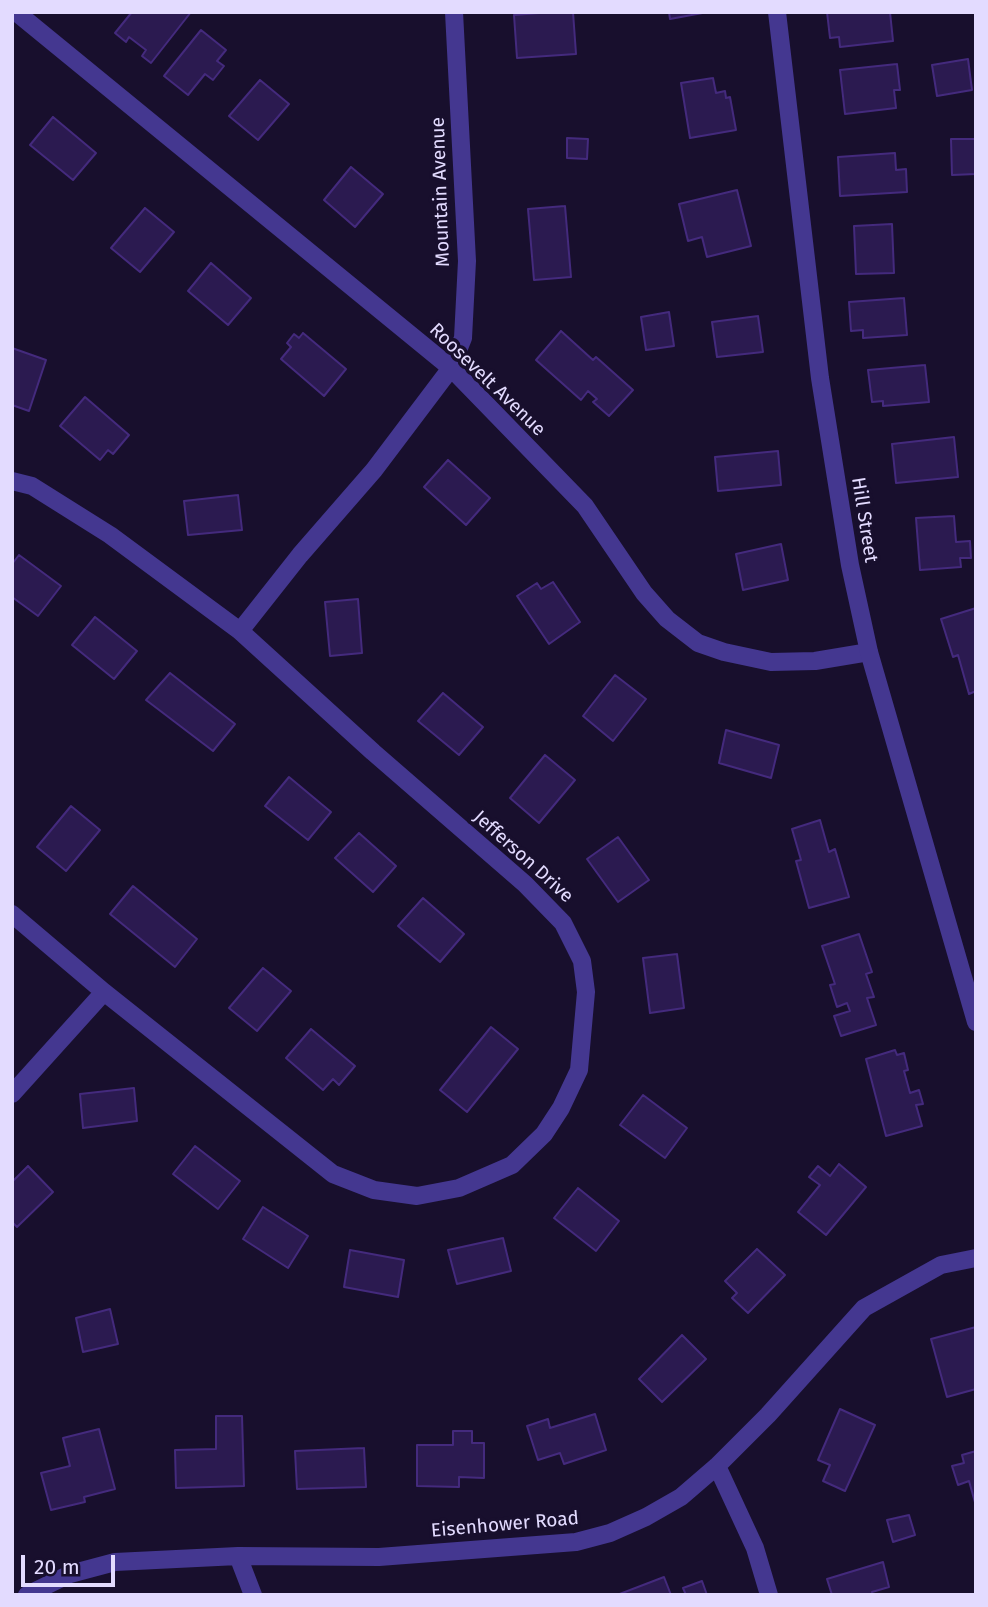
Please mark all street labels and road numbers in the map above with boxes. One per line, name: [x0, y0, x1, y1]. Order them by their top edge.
street label: Mountain Avenue: [427, 117, 455, 267]
street label: Roosevelt Avenue: [424, 319, 550, 441]
street label: Hill Street: [846, 476, 882, 564]
street label: Jefferson Drive: [468, 806, 578, 908]
street label: Eisenhower Road: [430, 1507, 580, 1543]

